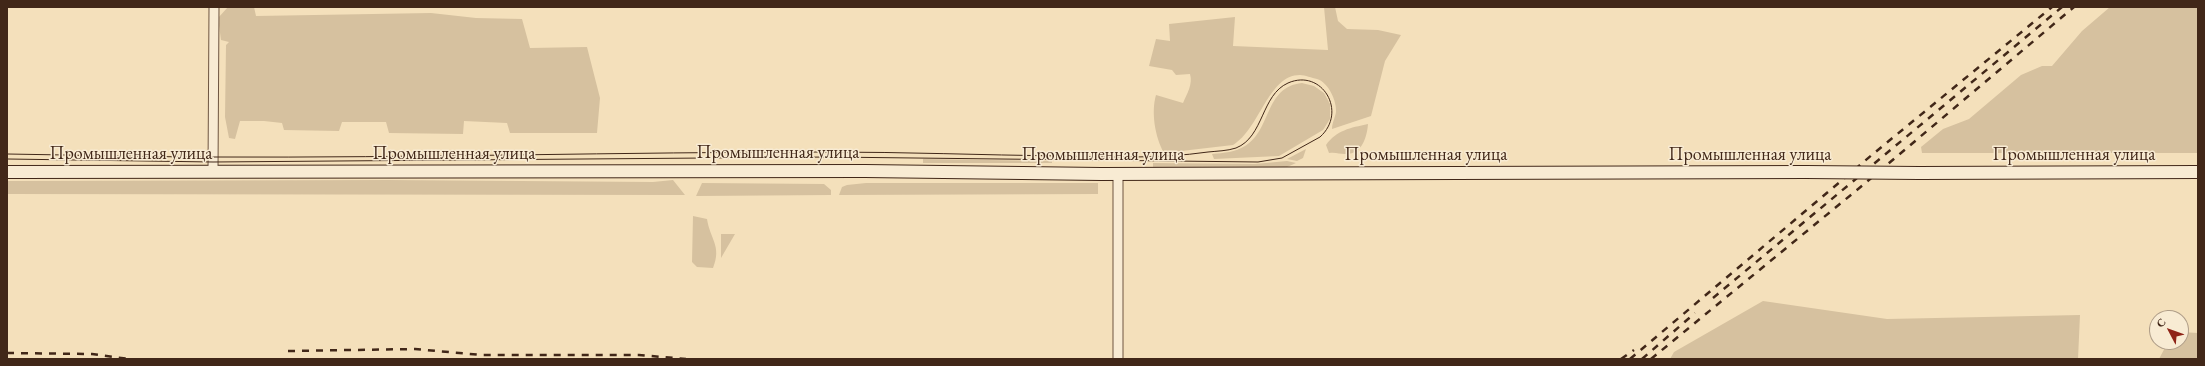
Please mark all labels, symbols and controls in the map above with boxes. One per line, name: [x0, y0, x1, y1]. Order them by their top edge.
street label: Промышленная улица: [697, 142, 859, 164]
street label: Промышленная улица: [50, 143, 212, 165]
street label: Промышленная улица: [373, 143, 535, 165]
street label: Промышленная улица: [1022, 144, 1184, 166]
street label: Промышленная улица: [1345, 144, 1507, 166]
street label: Промышленная улица: [1669, 144, 1831, 166]
street label: Промышленная улица: [1993, 144, 2155, 166]
north arrow: [2149, 310, 2189, 350]
text: С: [2153, 315, 2169, 330]

